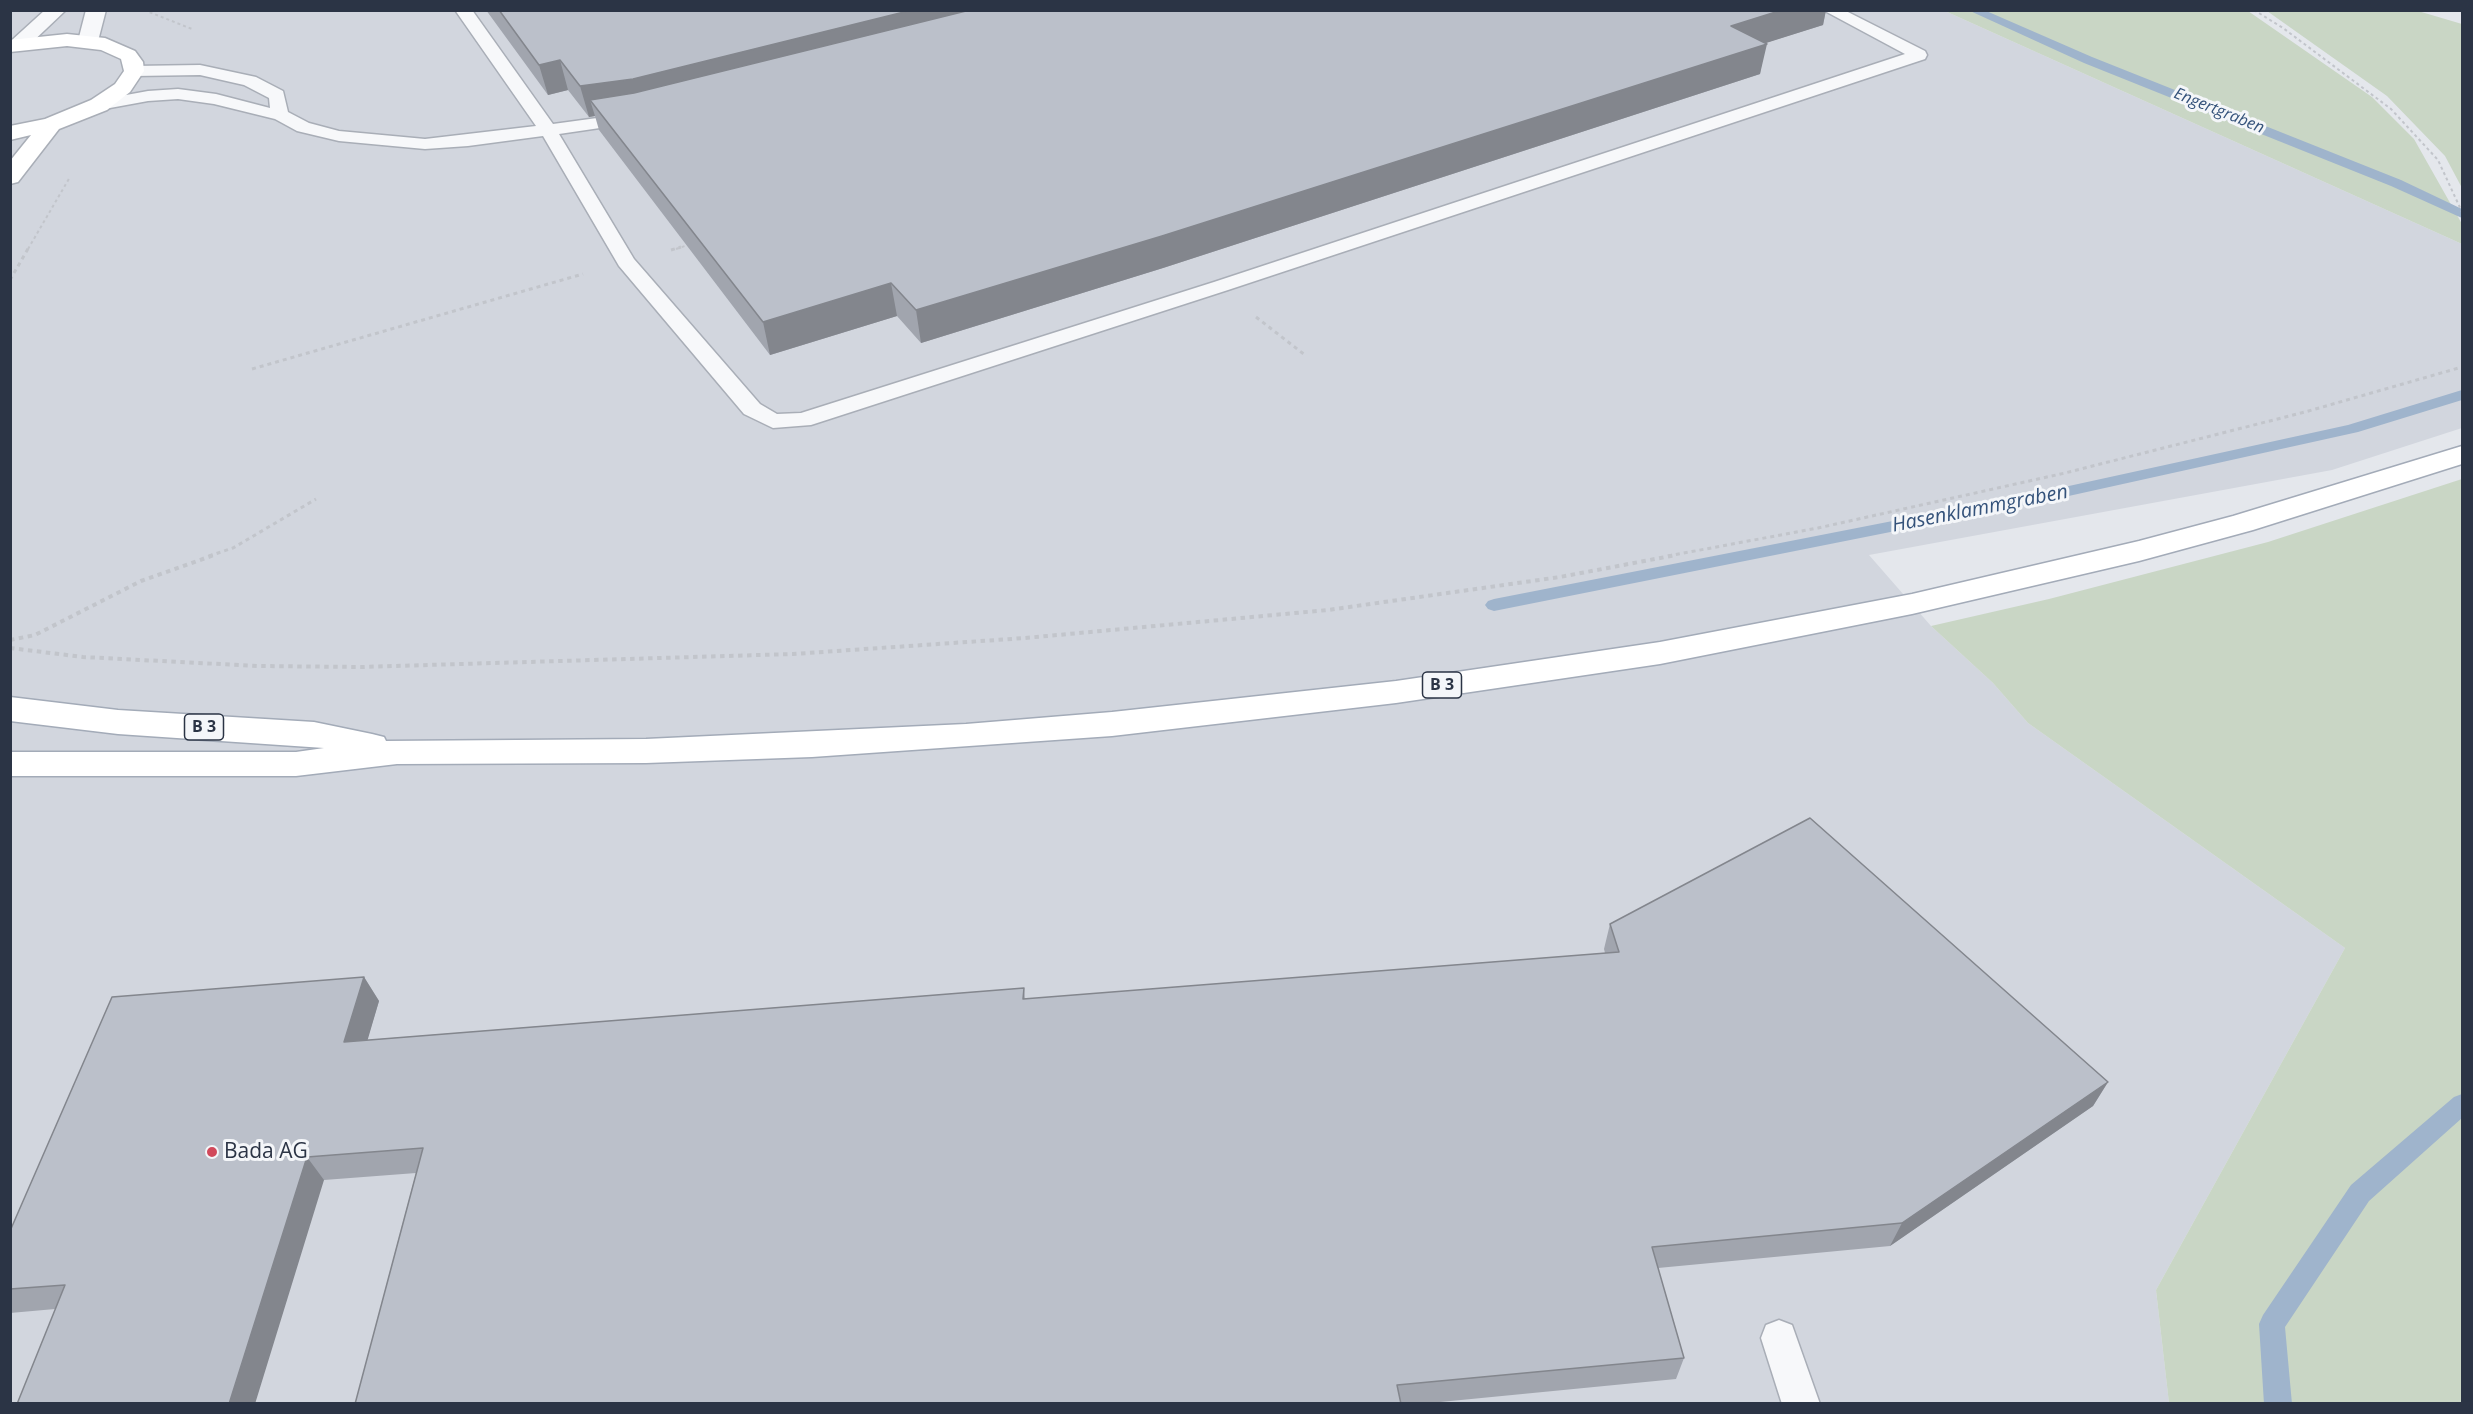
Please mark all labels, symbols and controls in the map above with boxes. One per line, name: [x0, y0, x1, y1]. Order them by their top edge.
water label: Engertgraben: [2171, 84, 2267, 138]
water label: Hasenklammgraben: [1890, 480, 2070, 538]
road number: B 3: [1422, 672, 1462, 698]
road number: B 3: [184, 714, 224, 740]
place label: Bada AG: [224, 1139, 308, 1165]
marker: Bada AG: [205, 1145, 219, 1159]

